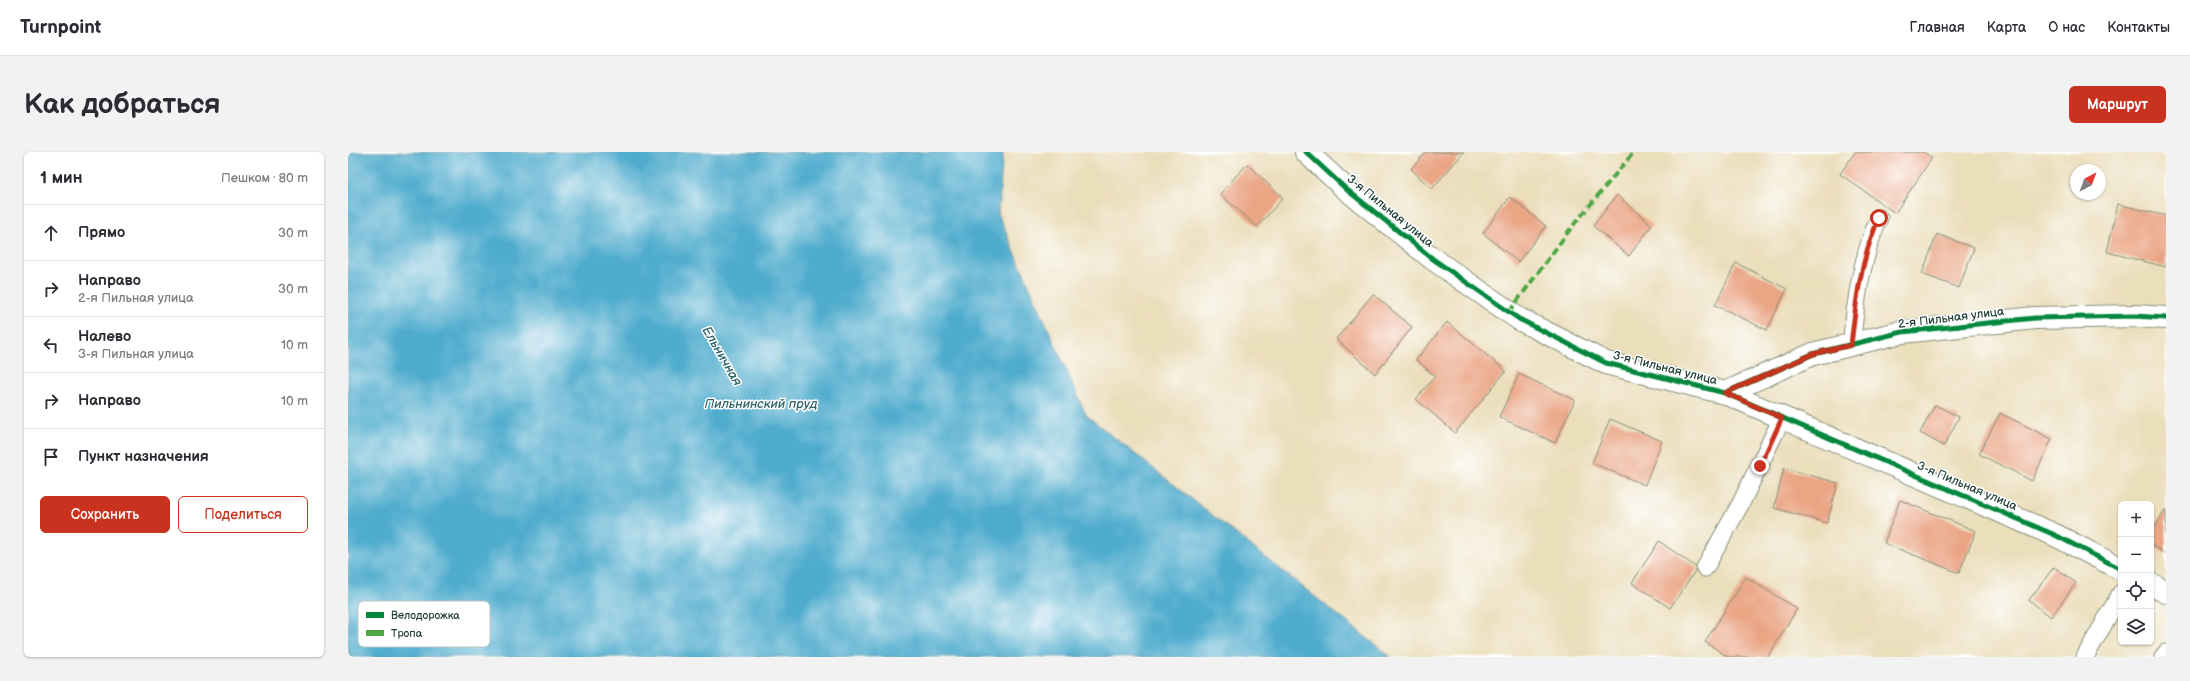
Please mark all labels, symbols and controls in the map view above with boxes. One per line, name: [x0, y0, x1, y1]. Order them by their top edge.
text: Turnpoint: [20, 16, 101, 39]
text: Главная: [1910, 19, 1965, 36]
text: Карта: [1987, 19, 2026, 36]
text: О нас: [2048, 19, 2085, 36]
text: Контакты: [2107, 19, 2170, 36]
button: Маршрут: [2069, 86, 2166, 123]
text: Как добраться: [24, 88, 221, 121]
north arrow: [2070, 164, 2106, 200]
text: 1 мин: [40, 168, 82, 188]
text: Пешком · 80 m: [221, 170, 308, 186]
street label: 3-я Пильная улица: [1344, 171, 1436, 251]
route start: [1870, 209, 1888, 227]
icon: ahead: [40, 222, 62, 244]
text: Прямо: [78, 223, 125, 242]
text: 30 m: [278, 225, 308, 241]
text: Направо: [78, 271, 141, 290]
icon: right: [40, 278, 62, 300]
text: 30 m: [278, 281, 308, 297]
text: 2-я Пильная улица: [78, 290, 194, 306]
street label: 2-я Пильная улица: [1897, 304, 2005, 332]
water label: Ельничная: [699, 323, 746, 389]
text: Налево: [78, 327, 131, 346]
icon: left: [40, 334, 62, 356]
text: 10 m: [281, 337, 308, 353]
text: 3-я Пильная улица: [78, 346, 194, 362]
street label: 3-я Пильная улица: [1611, 348, 1719, 388]
icon: right: [40, 390, 62, 412]
text: Направо: [78, 391, 141, 410]
text: 10 m: [281, 393, 308, 409]
water label: Пильнинский пруд: [704, 396, 818, 412]
icon: arrive: [40, 446, 62, 468]
text: Пункт назначения: [78, 447, 209, 466]
route end: [1751, 457, 1769, 475]
street label: 3-я Пильная улица: [1915, 458, 2019, 514]
button: Сохранить: [40, 496, 170, 533]
button: Поделиться: [178, 496, 308, 533]
map controls: [2118, 501, 2154, 645]
button: +: [2118, 501, 2154, 537]
button: −: [2118, 537, 2154, 573]
button: locate: [2118, 573, 2154, 609]
legend: [358, 601, 490, 647]
text: Велодорожка: [391, 609, 460, 622]
button: layers: [2118, 609, 2154, 645]
text: Тропа: [391, 627, 423, 640]

